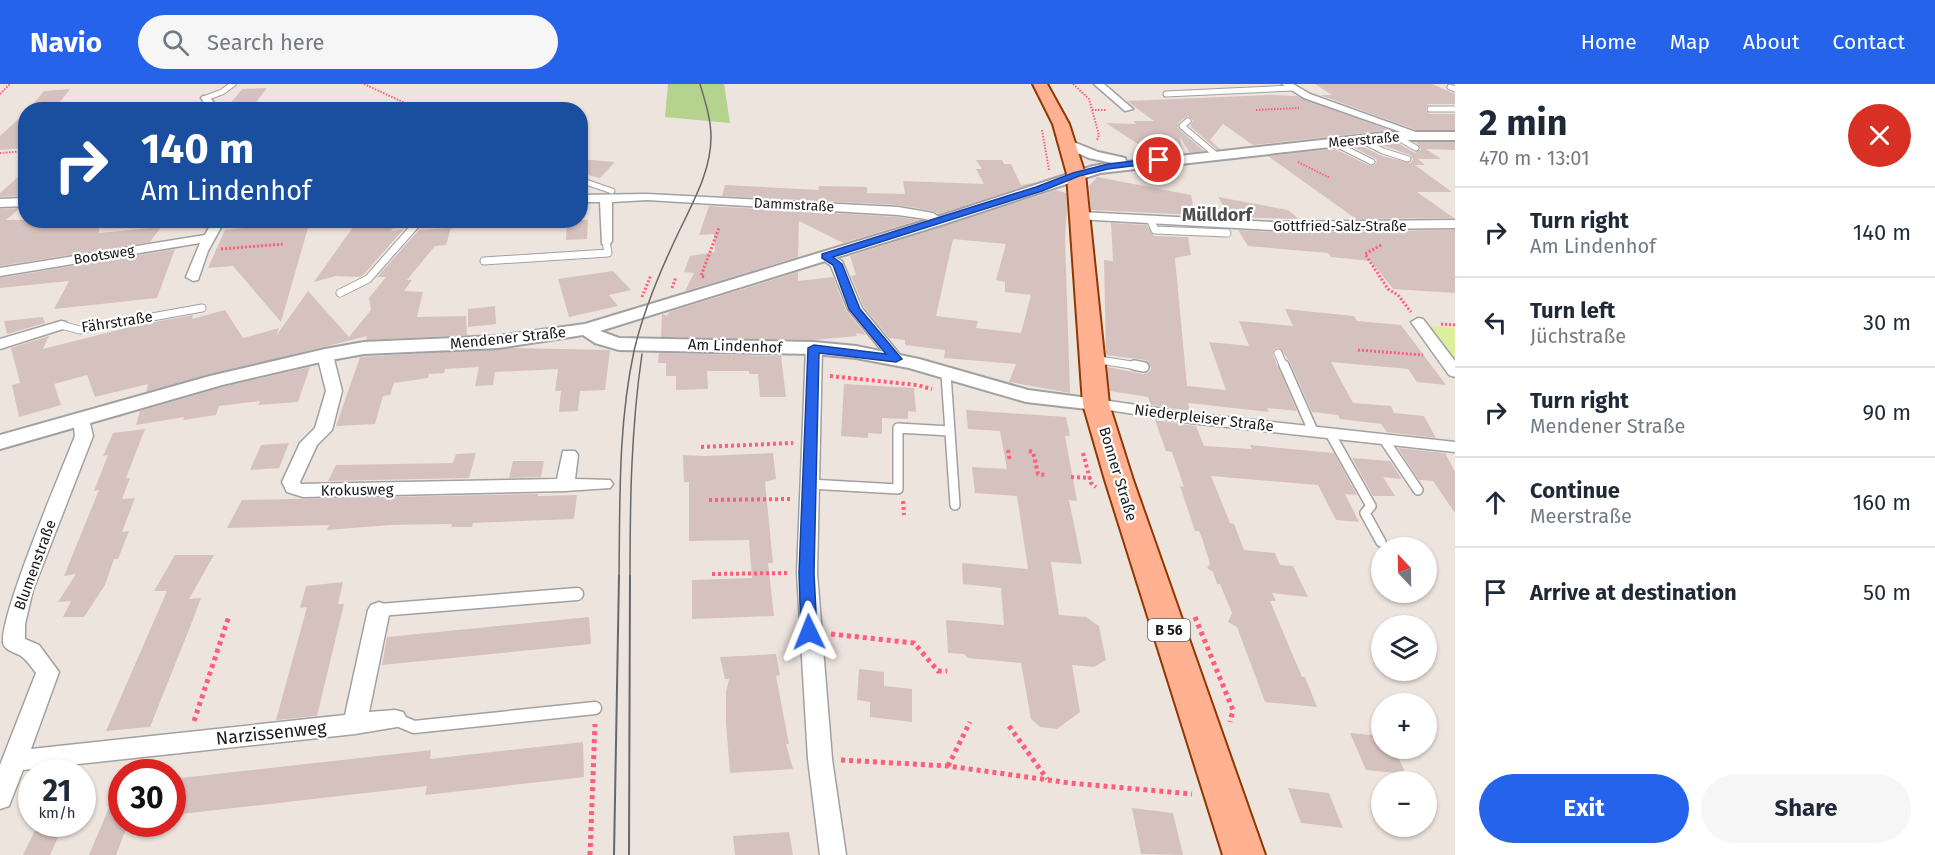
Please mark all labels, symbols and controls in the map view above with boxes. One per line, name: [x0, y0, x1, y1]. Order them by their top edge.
search box: [138, 15, 558, 69]
text: Navio: [30, 26, 102, 59]
icon: search: [159, 26, 192, 59]
text: Search here: [207, 29, 325, 56]
text: Home: [1581, 29, 1637, 55]
text: Map: [1670, 29, 1710, 55]
text: About: [1743, 29, 1800, 55]
text: Contact: [1833, 29, 1905, 55]
text: 2 min: [1479, 101, 1568, 145]
button: close: [1848, 104, 1911, 167]
text: 140 m: [141, 124, 254, 174]
icon: right: [42, 126, 120, 204]
street label: Meerstraße: [1328, 128, 1400, 152]
pin: [1133, 134, 1184, 185]
icon: arrive: [1142, 143, 1175, 176]
text: 470 m · 13:01: [1479, 146, 1590, 170]
text: Am Lindenhof: [141, 175, 311, 207]
street label: Dammstraße: [753, 194, 835, 216]
district label: Mülldorf: [1182, 204, 1254, 226]
text: Turn right: [1530, 207, 1629, 234]
icon: right: [1479, 216, 1512, 249]
street label: Gottfried-Salz-Straße: [1273, 218, 1407, 235]
text: 140 m: [1853, 219, 1911, 246]
text: Am Lindenhof: [1530, 234, 1656, 258]
street label: Bootsweg: [72, 242, 136, 268]
text: Turn left: [1530, 297, 1615, 324]
icon: left: [1479, 306, 1512, 339]
street label: Fährstraße: [80, 307, 154, 337]
text: 30 m: [1863, 309, 1911, 336]
street label: Mendener Straße: [449, 323, 567, 353]
text: Jüchstraße: [1530, 324, 1626, 348]
street label: Am Lindenhof: [687, 335, 783, 357]
text: Turn right: [1530, 387, 1629, 414]
icon: right: [1479, 396, 1512, 429]
text: 90 m: [1862, 399, 1911, 426]
street label: Niederpleiser Straße: [1133, 401, 1275, 435]
text: Mendener Straße: [1530, 414, 1685, 438]
street label: Bonner Straße: [1095, 425, 1141, 523]
text: Continue: [1530, 477, 1620, 504]
street label: Krokusweg: [320, 480, 394, 500]
icon: ahead: [1479, 486, 1512, 519]
text: 160 m: [1853, 489, 1911, 516]
text: Meerstraße: [1530, 504, 1632, 528]
street label: Blumenstraße: [10, 517, 60, 613]
north arrow: [1371, 537, 1437, 603]
map controls: [1371, 537, 1437, 837]
icon: arrive: [1479, 576, 1512, 609]
text: Arrive at destination: [1530, 579, 1737, 606]
text: 50 m: [1863, 579, 1911, 606]
position arrow: [777, 600, 841, 664]
button: layers: [1371, 615, 1437, 681]
road number: B 56: [1148, 619, 1190, 641]
button: +: [1371, 693, 1437, 759]
street label: Narzissenweg: [215, 716, 328, 750]
speed limit sign: 30: [108, 759, 186, 837]
button: −: [1371, 771, 1437, 837]
text: 21: [43, 773, 71, 809]
button: Exit: [1479, 774, 1689, 843]
button: Share: [1701, 774, 1911, 843]
text: km/h: [38, 804, 76, 822]

